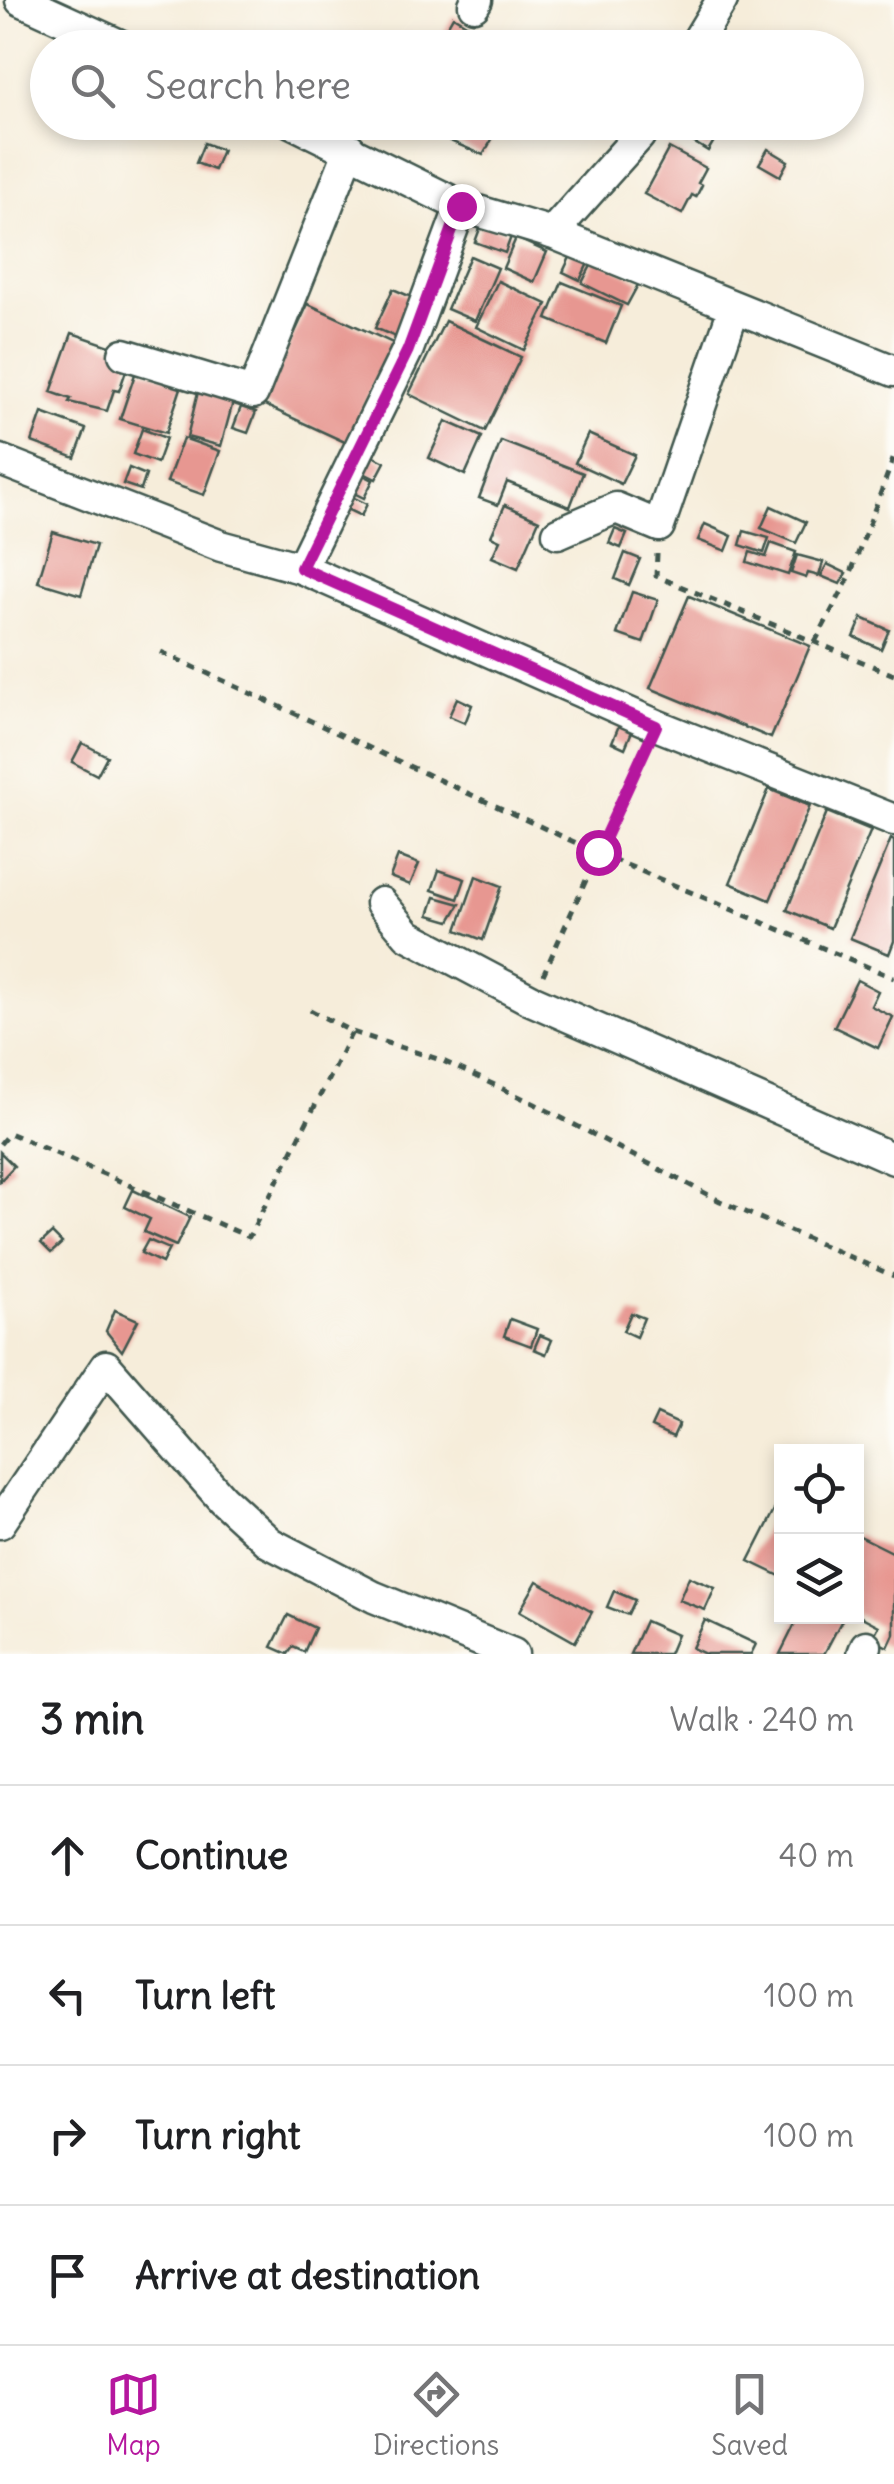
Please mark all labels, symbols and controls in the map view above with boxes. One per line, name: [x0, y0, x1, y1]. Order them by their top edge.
search box: [30, 30, 864, 140]
icon: search: [65, 58, 120, 113]
text: Search here: [145, 62, 351, 109]
route end: [439, 184, 485, 230]
route start: [576, 830, 622, 876]
map controls: [774, 1444, 864, 1624]
button: locate: [774, 1444, 864, 1534]
button: layers: [774, 1534, 864, 1624]
text: 3 min: [40, 1693, 144, 1745]
text: Walk · 240 m: [670, 1699, 854, 1740]
icon: ahead: [40, 1828, 95, 1883]
text: Continue: [135, 1832, 288, 1879]
text: 40 m: [779, 1835, 854, 1876]
icon: left: [40, 1968, 95, 2023]
text: Turn left: [135, 1972, 275, 2019]
text: 100 m: [764, 1975, 854, 2016]
icon: right: [40, 2108, 95, 2163]
text: Turn right: [135, 2112, 301, 2159]
text: 100 m: [764, 2115, 854, 2156]
icon: arrive: [40, 2248, 95, 2303]
text: Arrive at destination: [135, 2252, 480, 2299]
tab: Map: [106, 2367, 161, 2463]
tab: Directions: [373, 2367, 499, 2463]
tab: Saved: [711, 2367, 788, 2463]

